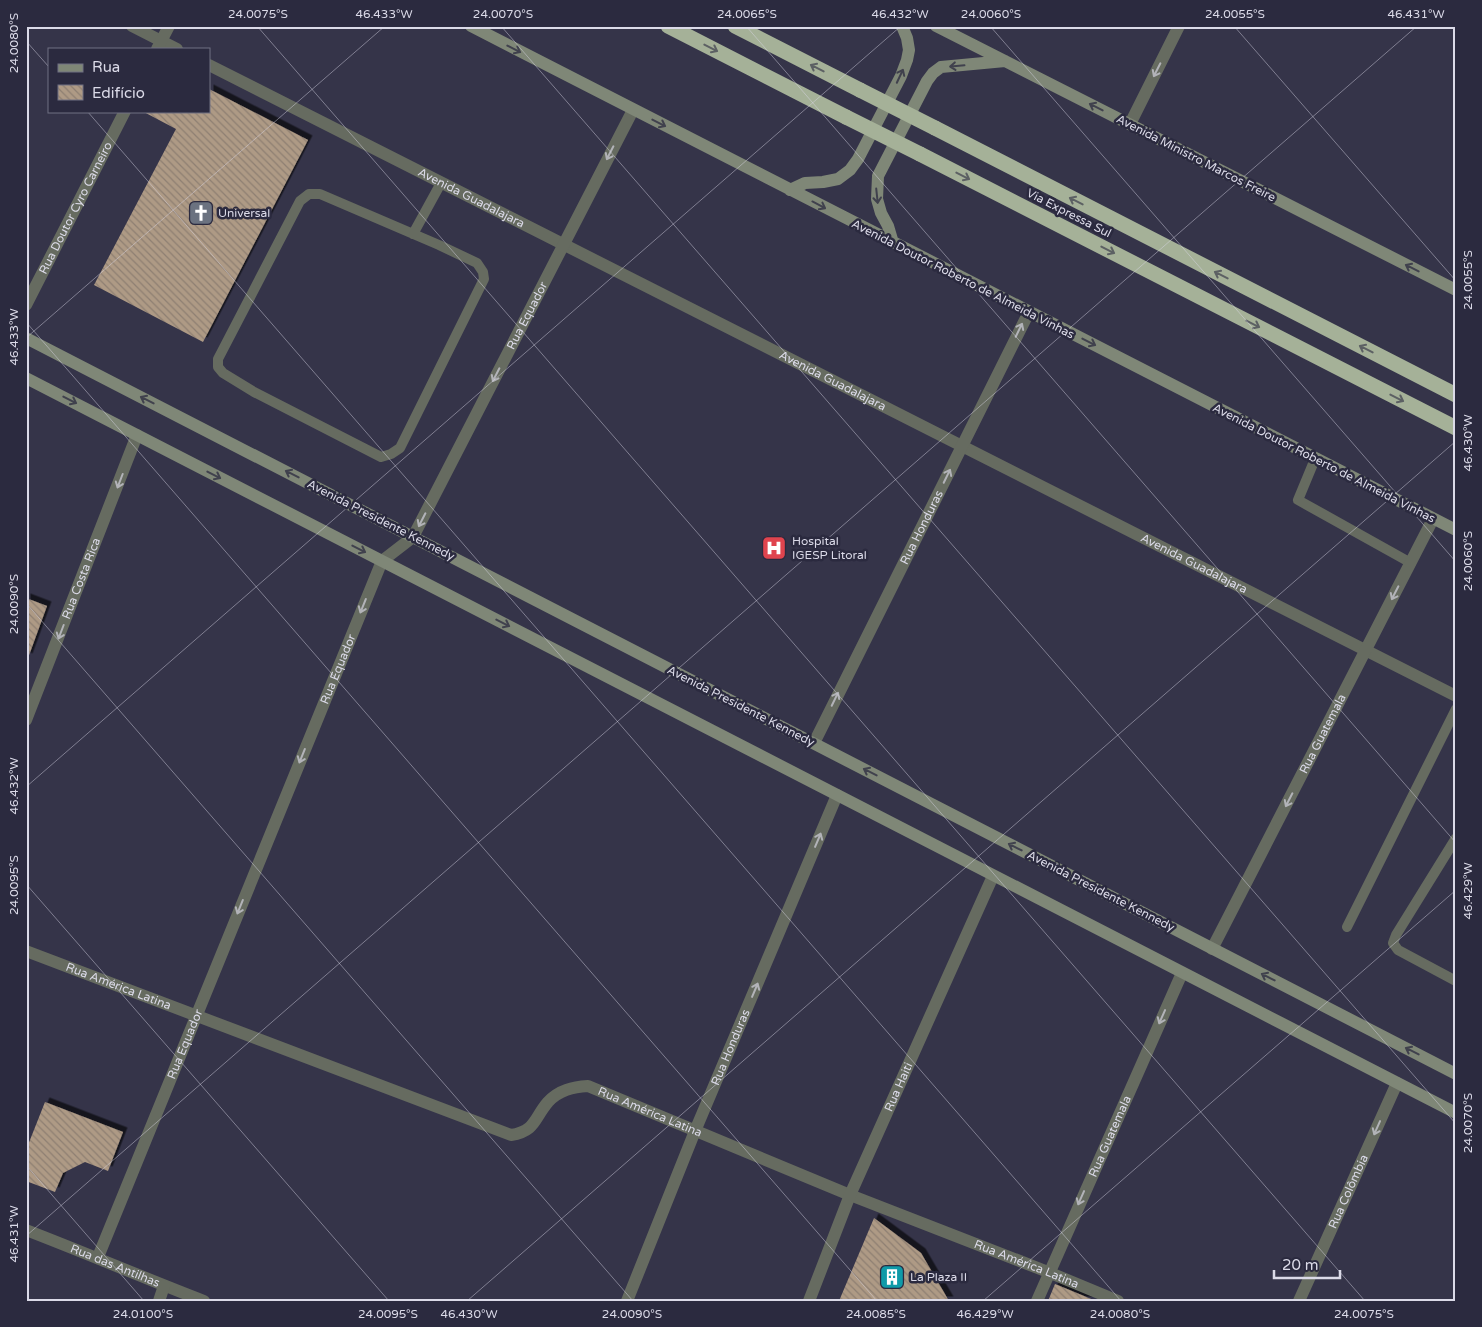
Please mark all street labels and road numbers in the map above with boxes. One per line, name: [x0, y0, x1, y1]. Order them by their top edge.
street label: Avenida Ministro Marcos Freire: [1114, 112, 1278, 204]
street label: Rua Doutor Cyro Carneiro: [36, 140, 115, 276]
street label: Avenida Guadalajara: [416, 165, 527, 231]
street label: Via Expressa Sul: [1024, 186, 1114, 240]
street label: Avenida Doutor Roberto de Almeida Vinhas: [849, 217, 1077, 342]
street label: Rua Equador: [504, 279, 551, 352]
street label: Avenida Guadalajara: [777, 348, 888, 413]
street label: Avenida Doutor Roberto de Almeida Vinhas: [1210, 401, 1438, 526]
street label: Avenida Presidente Kennedy: [305, 477, 457, 564]
street label: Rua Honduras: [897, 488, 946, 567]
street label: Avenida Guadalajara: [1138, 531, 1250, 596]
street label: Rua Costa Rica: [59, 536, 103, 621]
street label: Rua Equador: [317, 632, 359, 706]
street label: Avenida Presidente Kennedy: [665, 663, 817, 750]
street label: Rua Guatemala: [1296, 692, 1349, 776]
street label: Avenida Presidente Kennedy: [1025, 848, 1177, 935]
street label: Rua América Latina: [64, 960, 173, 1012]
street label: Rua Equador: [164, 1007, 206, 1081]
street label: Rua Honduras: [708, 1007, 753, 1087]
street label: Rua Haiti: [881, 1060, 915, 1114]
street label: Rua América Latina: [596, 1084, 704, 1140]
street label: Rua Guatemala: [1086, 1093, 1134, 1179]
street label: Rua Colômbia: [1325, 1152, 1371, 1231]
street label: Rua América Latina: [972, 1237, 1081, 1291]
street label: Rua das Antilhas: [68, 1241, 162, 1290]

